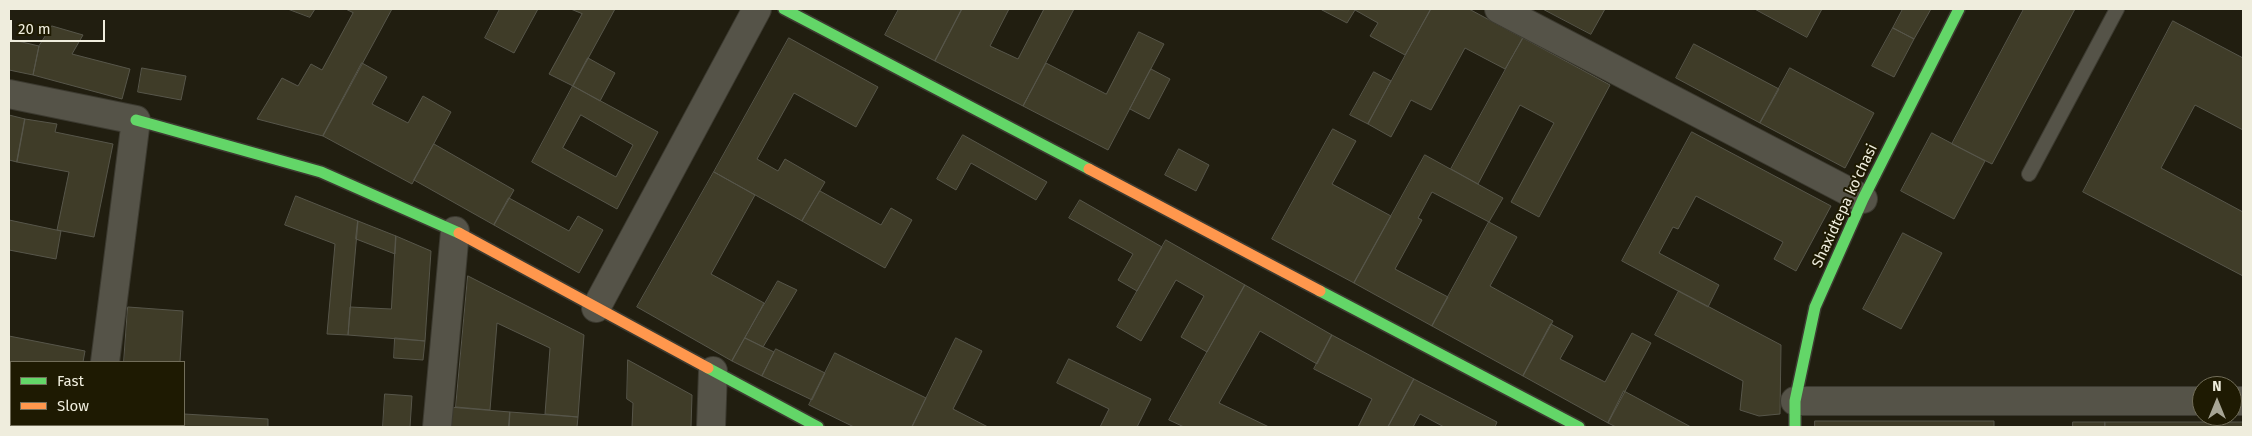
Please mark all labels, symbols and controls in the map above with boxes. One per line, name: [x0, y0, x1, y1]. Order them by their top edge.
scale bar: [12, 10, 108, 42]
text: 20 m: [18, 20, 51, 38]
street label: Shaxidtepa ko'chasi: [1808, 141, 1882, 271]
legend: [10, 361, 185, 426]
text: Fast: [57, 372, 84, 390]
north arrow: [2192, 376, 2242, 426]
text: N: [2212, 378, 2222, 395]
text: Slow: [57, 397, 89, 415]

